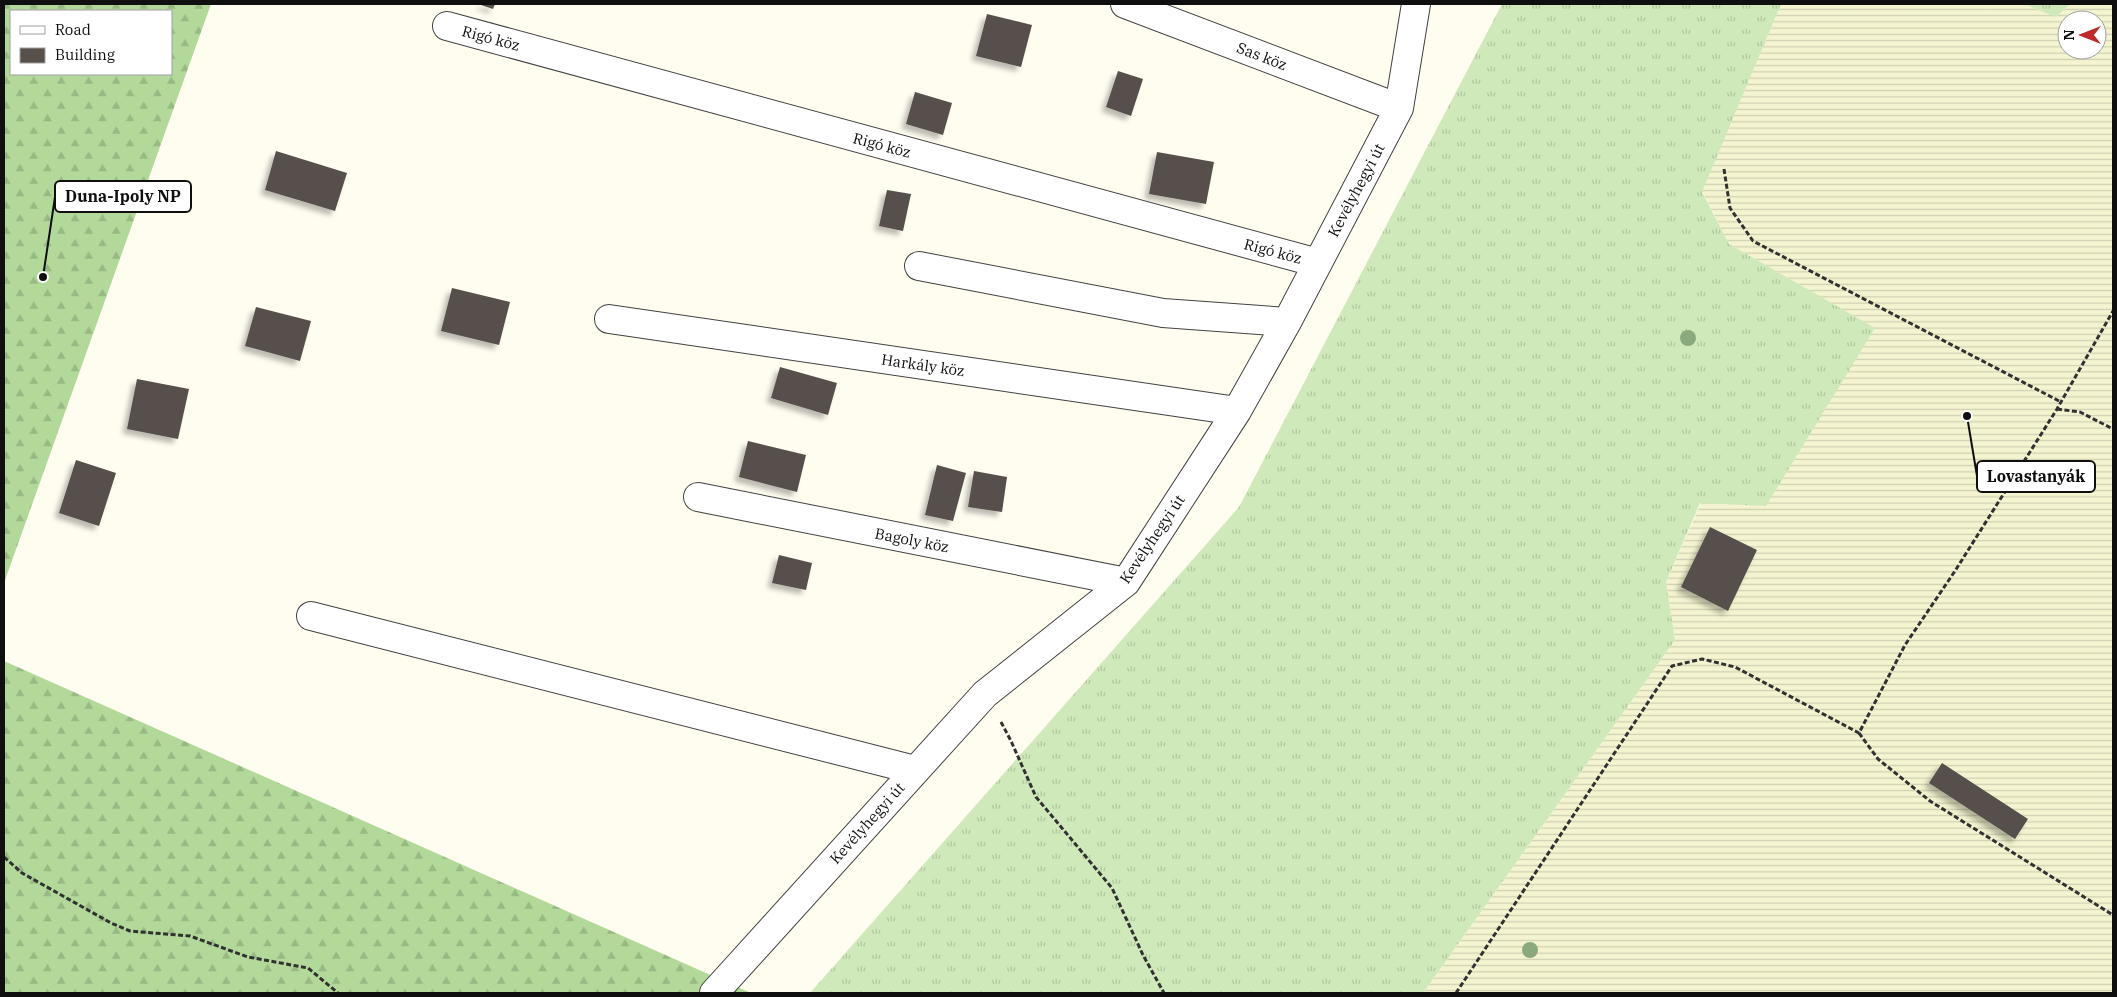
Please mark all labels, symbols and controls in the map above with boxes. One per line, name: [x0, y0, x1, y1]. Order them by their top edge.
legend: [10, 10, 172, 75]
north arrow: [2057, 10, 2107, 60]
text: Road: [55, 20, 91, 39]
street label: Rigó köz: [460, 21, 522, 55]
text: N: [2060, 29, 2078, 41]
street label: Sas köz: [1234, 38, 1290, 74]
text: Building: [55, 45, 115, 64]
street label: Rigó köz: [851, 128, 913, 162]
street label: Kevélyhegyi út: [1323, 140, 1389, 240]
callout: Duna-Ipoly NP: [55, 181, 191, 212]
text: Duna-Ipoly NP: [65, 186, 181, 206]
street label: Rigó köz: [1242, 234, 1304, 268]
street label: Harkály köz: [880, 350, 966, 380]
callout: Lovastanyák: [1977, 461, 2095, 492]
text: Lovastanyák: [1987, 466, 2085, 486]
street label: Kevélyhegyi út: [1115, 491, 1189, 587]
street label: Bagoly köz: [873, 524, 951, 556]
street label: Kevélyhegyi út: [825, 778, 909, 868]

